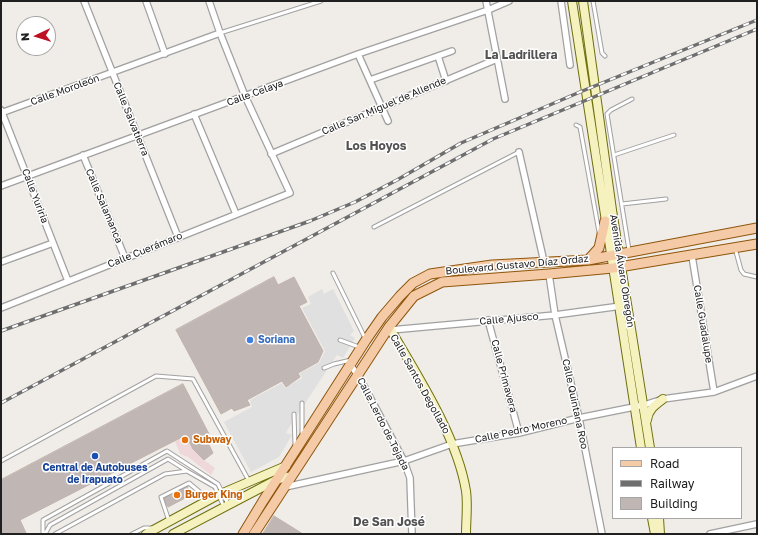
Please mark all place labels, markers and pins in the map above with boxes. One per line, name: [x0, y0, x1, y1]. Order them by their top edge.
place label: Soriana: [258, 334, 295, 346]
marker: Soriana: [245, 335, 255, 345]
place label: Subway: [193, 434, 231, 446]
marker: Subway: [180, 435, 190, 445]
marker: Central de Autobuses de Irapuato: [90, 451, 100, 461]
place label: Central de Autobuses de Irapuato: [42, 462, 148, 486]
place label: Burger King: [185, 489, 242, 501]
marker: Burger King: [172, 490, 182, 500]

